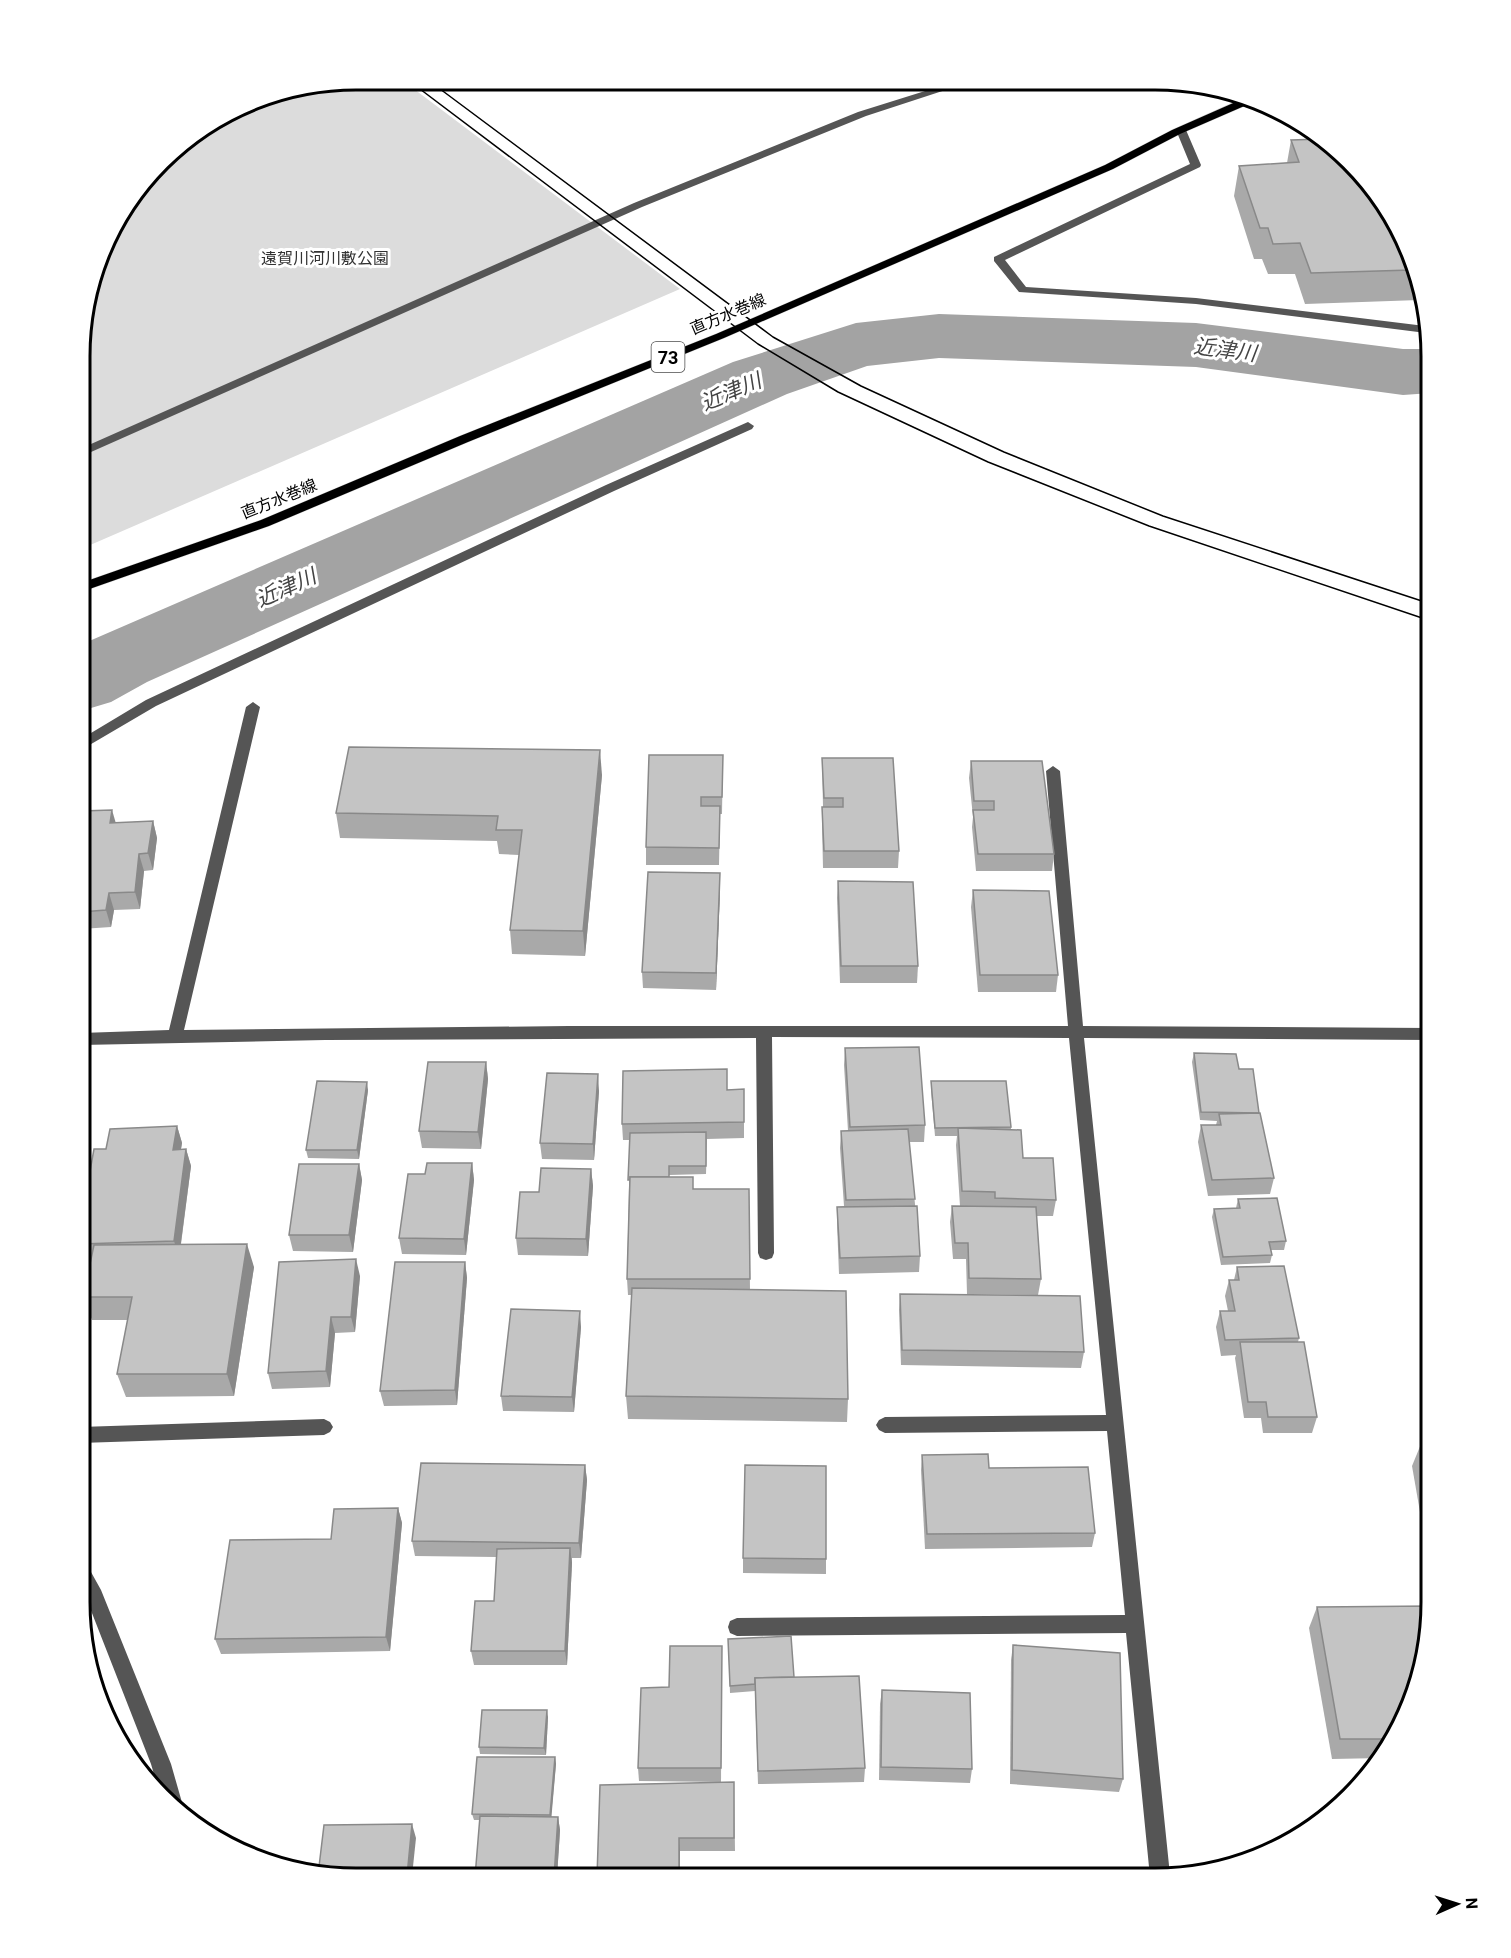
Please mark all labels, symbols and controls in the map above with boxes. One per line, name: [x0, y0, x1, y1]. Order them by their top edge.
park label: 遠賀川河川敷公園: [261, 249, 389, 268]
street label: 直方水巻線: [687, 290, 769, 338]
water label: 近津川: [1192, 334, 1260, 366]
road number: 73: [652, 342, 684, 372]
water label: 近津川: [697, 368, 767, 415]
street label: 直方水巻線: [238, 475, 320, 523]
water label: 近津川: [252, 563, 321, 612]
north arrow: [1427, 1874, 1487, 1934]
text: N: [1462, 1897, 1481, 1909]

